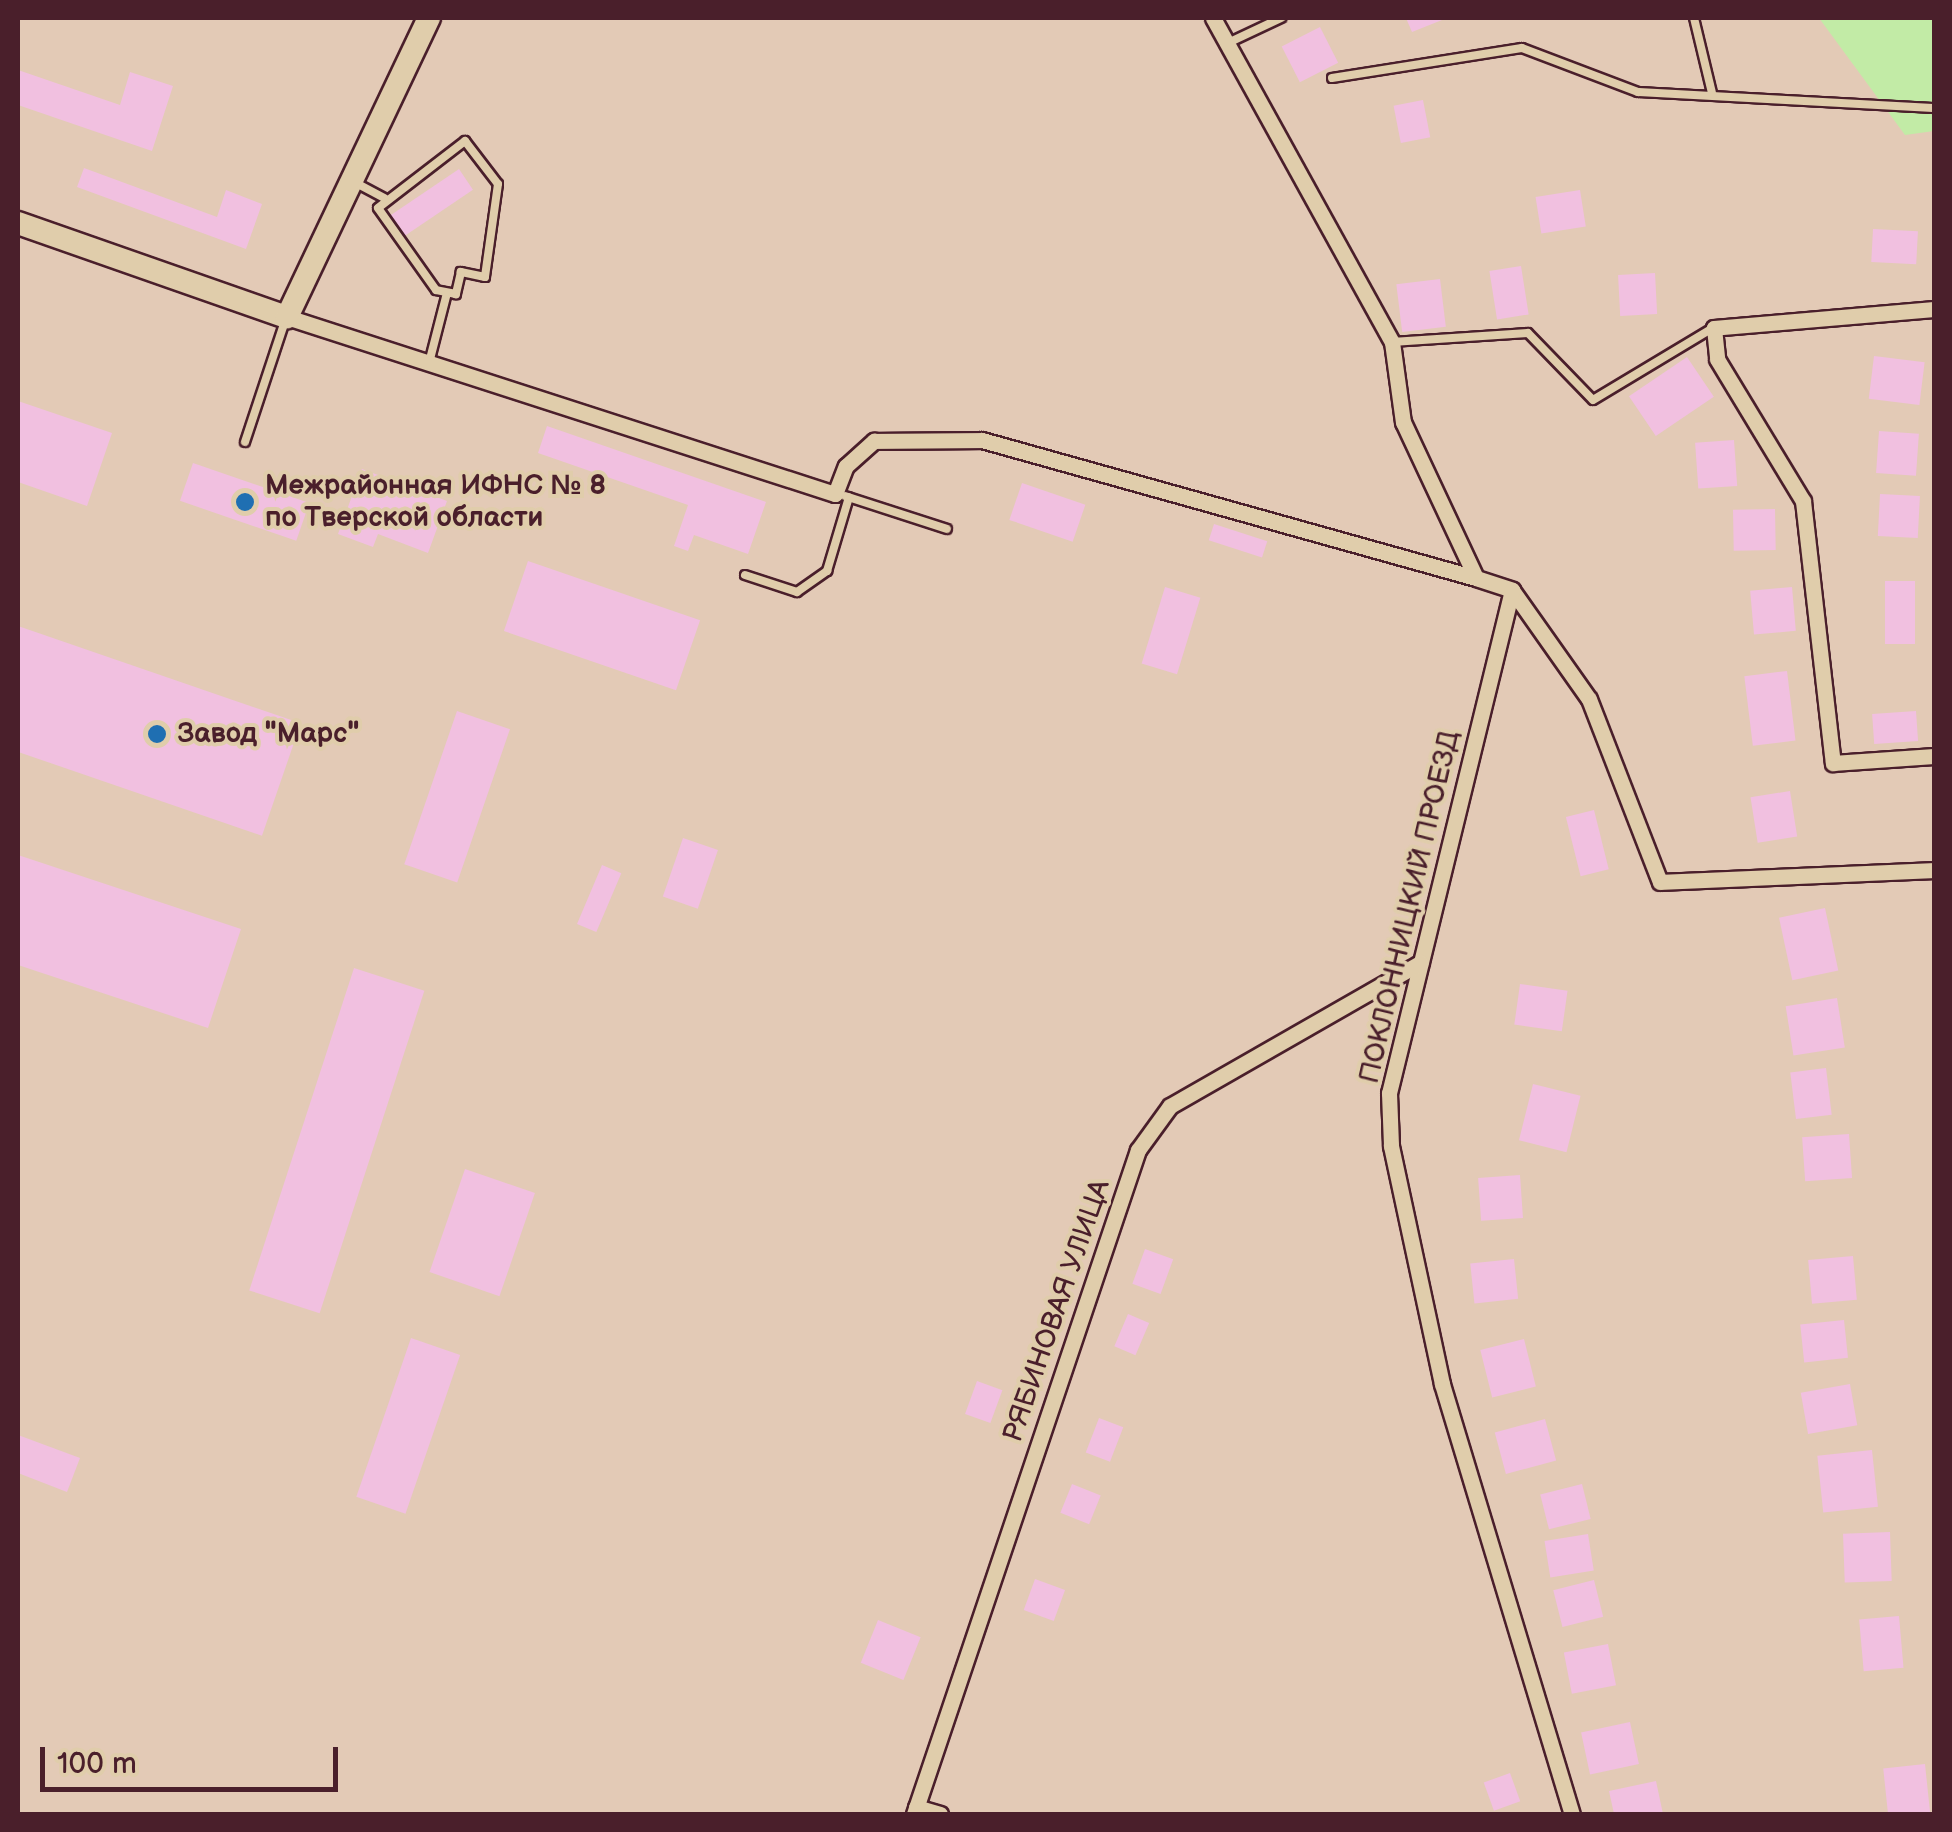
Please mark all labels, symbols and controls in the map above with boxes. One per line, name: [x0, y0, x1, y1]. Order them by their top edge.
place label: Межрайонная ИФНС № 8 по Тверской области: [265, 469, 606, 535]
marker: Межрайонная ИФНС № 8 по Тверской области: [234, 491, 256, 513]
place label: Завод "Марс": [177, 717, 359, 751]
marker: Завод "Марс": [146, 723, 168, 745]
street label: ПОКЛОННИЦКИЙ ПРОЕЗД: [1353, 727, 1467, 1087]
street label: РЯБИНОВАЯ УЛИЦА: [996, 1175, 1118, 1447]
scale bar: [45, 1727, 342, 1789]
text: 100 m: [57, 1746, 137, 1782]

